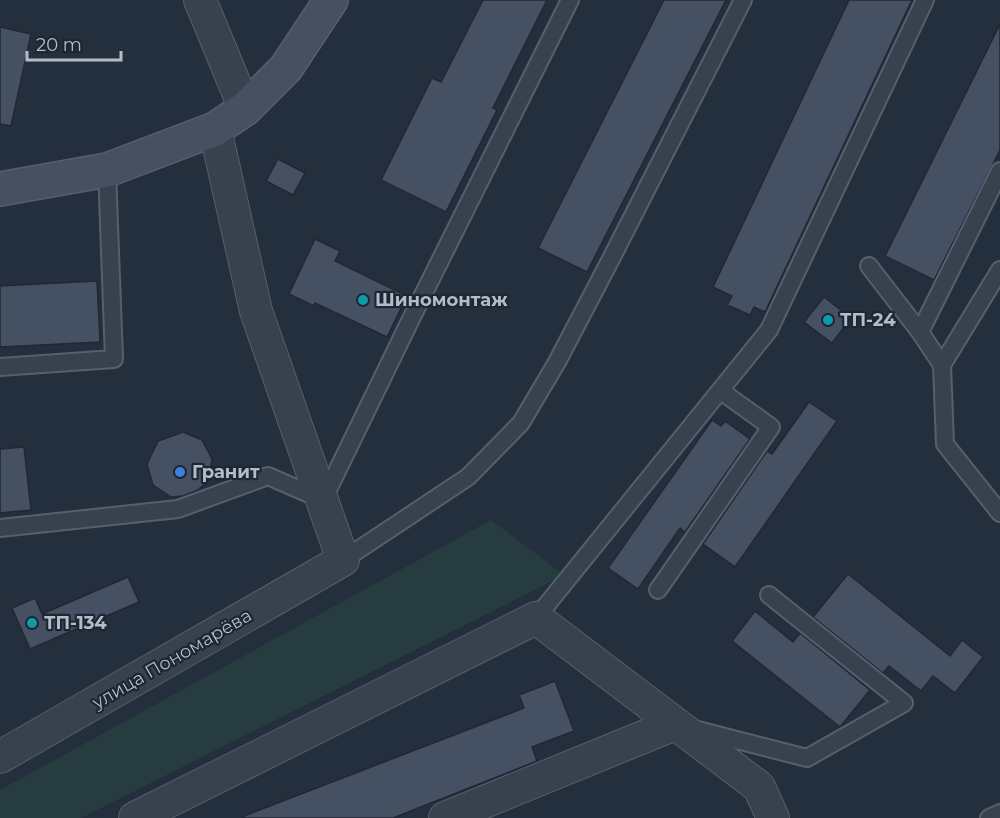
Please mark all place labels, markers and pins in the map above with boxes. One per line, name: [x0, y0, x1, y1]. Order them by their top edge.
place label: Шиномонтаж: [375, 289, 508, 311]
marker: Шиномонтаж: [356, 293, 370, 307]
place label: ТП-24: [840, 309, 896, 331]
marker: ТП-24: [821, 313, 835, 327]
place label: Гранит: [192, 461, 260, 483]
marker: Гранит: [173, 465, 187, 479]
place label: ТП-134: [44, 612, 107, 634]
marker: ТП-134: [25, 616, 39, 630]

